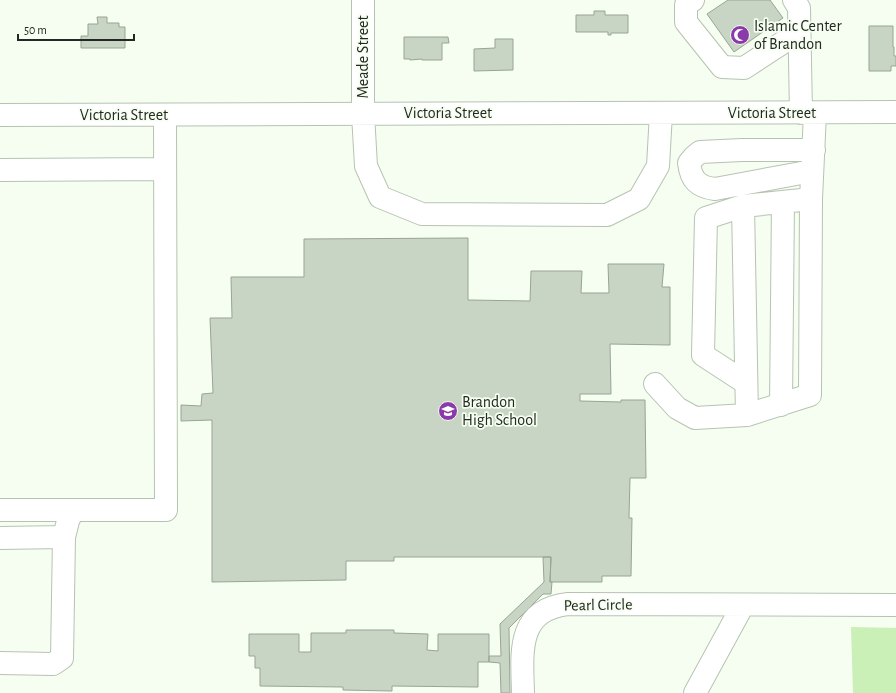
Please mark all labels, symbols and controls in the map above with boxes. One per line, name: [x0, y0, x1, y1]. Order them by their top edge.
street label: Meade Street: [355, 15, 371, 99]
scale bar: [18, 16, 134, 42]
place label: Islamic Center of Brandon: [754, 18, 842, 52]
text: 50 m: [24, 24, 47, 36]
mosque icon: Islamic Center of Brandon: [729, 24, 751, 46]
street label: Victoria Street: [404, 105, 492, 121]
street label: Victoria Street: [728, 105, 816, 121]
street label: Victoria Street: [80, 107, 168, 123]
place label: Brandon High School: [462, 394, 537, 428]
school or university icon: Brandon High School: [437, 400, 459, 422]
street label: Pearl Circle: [563, 596, 633, 614]

